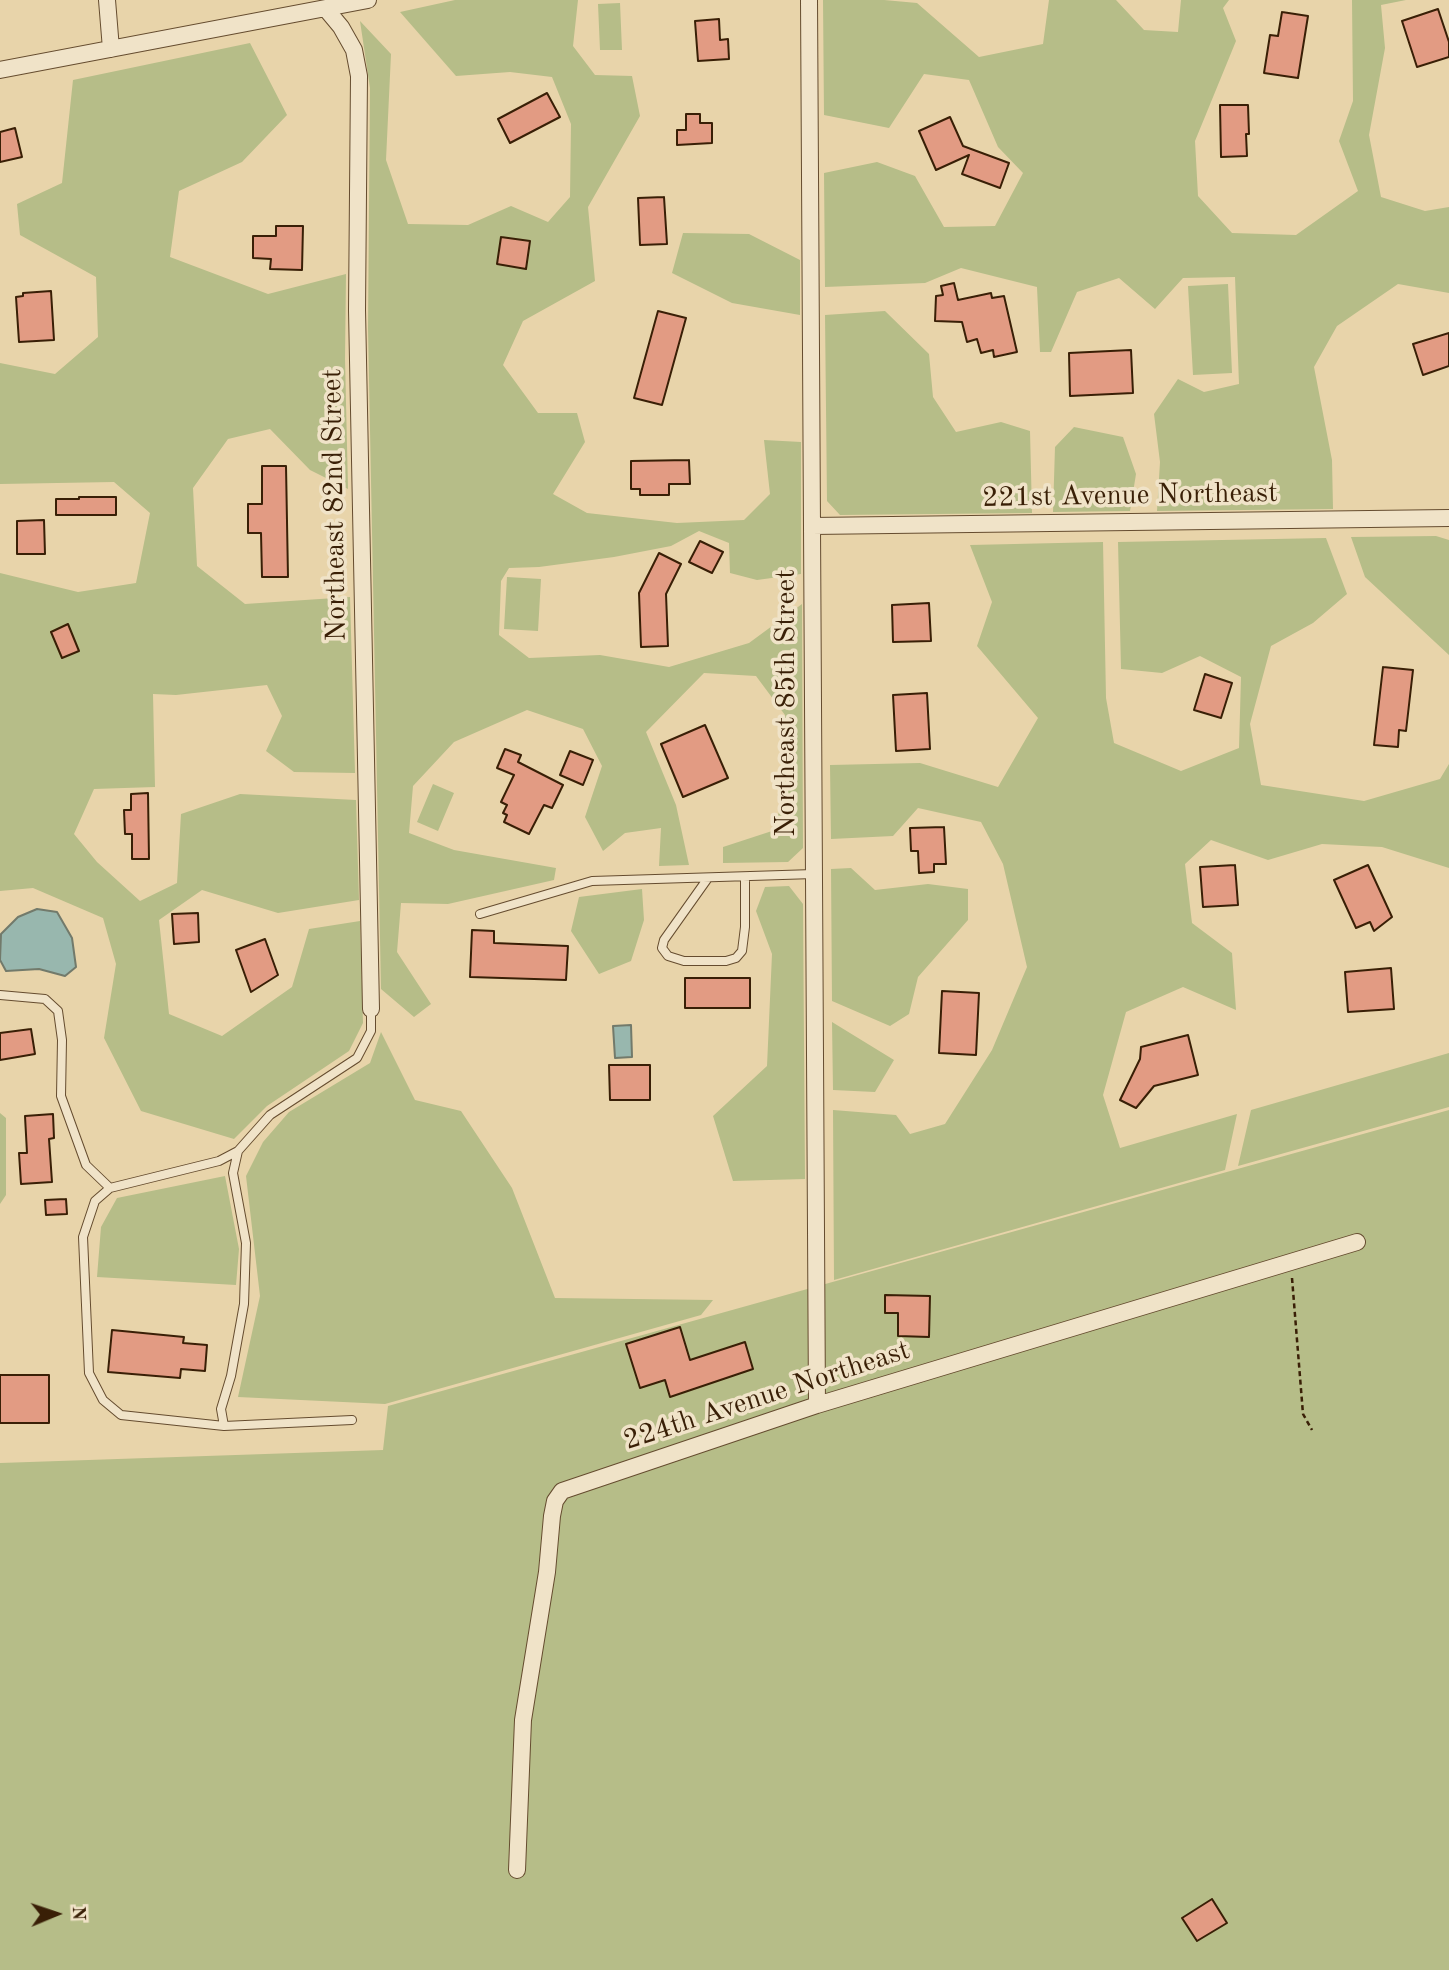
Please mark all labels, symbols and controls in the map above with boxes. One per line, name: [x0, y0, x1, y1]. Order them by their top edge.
street label: Northeast 82nd Street: [316, 368, 354, 642]
street label: 221st Avenue Northeast: [982, 477, 1278, 515]
street label: Northeast 85th Street: [770, 569, 804, 837]
street label: 224th Avenue Northeast: [620, 1334, 914, 1458]
north arrow: [21, 1879, 91, 1949]
text: N: [68, 1906, 87, 1921]

